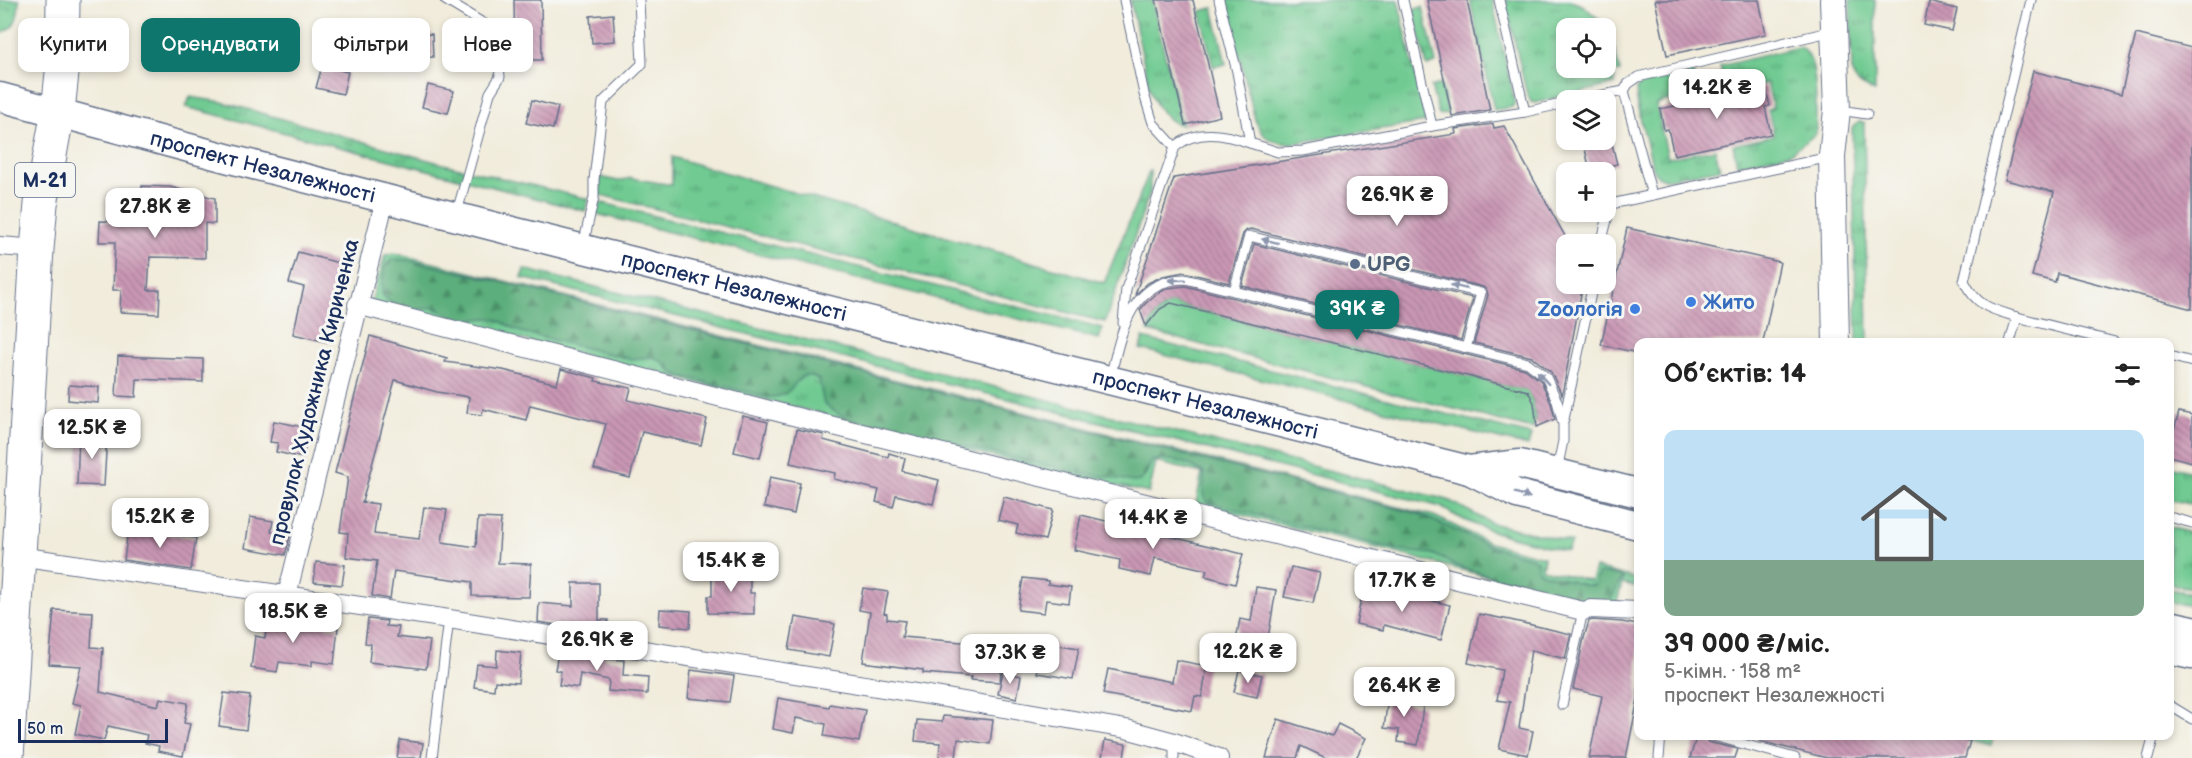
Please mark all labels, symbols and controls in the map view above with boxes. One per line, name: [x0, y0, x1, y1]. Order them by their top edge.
chip: Купити: [18, 18, 129, 72]
chip: Орендувати: [141, 18, 300, 72]
chip: Фільтри: [312, 18, 430, 72]
chip: Нове: [442, 18, 533, 72]
map controls: [1556, 18, 1616, 294]
button: locate: [1556, 18, 1616, 78]
pin: 14.2K ₴: [1662, 69, 1772, 120]
text: 14.2K ₴: [1683, 76, 1751, 100]
button: layers: [1556, 90, 1616, 150]
street label: проспект Незалежності: [147, 126, 378, 209]
button: +: [1556, 162, 1616, 222]
road number: М-21: [15, 163, 75, 197]
pin: 26.9K ₴: [1342, 176, 1452, 227]
text: 26.9K ₴: [1361, 183, 1433, 207]
pin: 27.8K ₴: [100, 188, 210, 239]
text: 27.8K ₴: [119, 195, 191, 219]
button: −: [1556, 234, 1616, 294]
street label: провулок Художника Кириченка: [264, 236, 365, 548]
one-way arrow: [1261, 236, 1279, 246]
street label: проспект Незалежності: [618, 247, 849, 327]
place label: UPG: [1367, 252, 1411, 277]
marker: UPG: [1348, 257, 1362, 271]
one-way arrow: [1168, 275, 1187, 284]
one-way arrow: [1450, 282, 1468, 292]
pin: 39K ₴: [1315, 290, 1399, 341]
place label: Жито: [1703, 290, 1755, 315]
marker: Жито: [1684, 295, 1698, 309]
text: 39K ₴: [1329, 297, 1385, 321]
place label: Zooлогія: [1538, 297, 1623, 322]
marker: Zooлогія: [1628, 302, 1642, 316]
icon: filters: [2111, 358, 2144, 391]
text: Об’єктів: 14: [1664, 359, 1806, 390]
street label: проспект Незалежності: [1090, 364, 1321, 445]
one-way arrow: [1537, 370, 1550, 385]
pin: 12.5K ₴: [37, 409, 147, 460]
text: 12.5K ₴: [58, 416, 126, 440]
icon: home: [1850, 469, 1958, 577]
one-way arrow: [1513, 490, 1531, 500]
pin: 15.2K ₴: [105, 498, 215, 549]
pin: 14.4K ₴: [1098, 499, 1208, 550]
text: 15.2K ₴: [126, 505, 194, 529]
text: 14.4K ₴: [1119, 506, 1187, 530]
pin: 15.4K ₴: [676, 542, 786, 593]
text: 15.4K ₴: [697, 549, 765, 573]
pin: 17.7K ₴: [1347, 562, 1457, 613]
text: 17.7K ₴: [1368, 569, 1436, 593]
pin: 18.5K ₴: [238, 593, 348, 644]
text: 18.5K ₴: [259, 600, 327, 624]
pin: 26.9K ₴: [542, 621, 652, 672]
text: 26.9K ₴: [561, 628, 633, 652]
text: 39 000 ₴/міс.: [1664, 629, 1830, 660]
pin: 12.2K ₴: [1193, 633, 1303, 684]
pin: 37.3K ₴: [955, 634, 1065, 685]
text: 12.2K ₴: [1213, 640, 1283, 664]
text: 37.3K ₴: [974, 641, 1046, 665]
text: 5-кімн. · 158 m²: [1664, 660, 1801, 684]
pin: 26.4K ₴: [1349, 667, 1459, 718]
text: 26.4K ₴: [1368, 674, 1440, 698]
text: проспект Незалежності: [1664, 684, 1885, 708]
scale bar: [18, 716, 168, 744]
text: 50 m: [27, 720, 63, 739]

